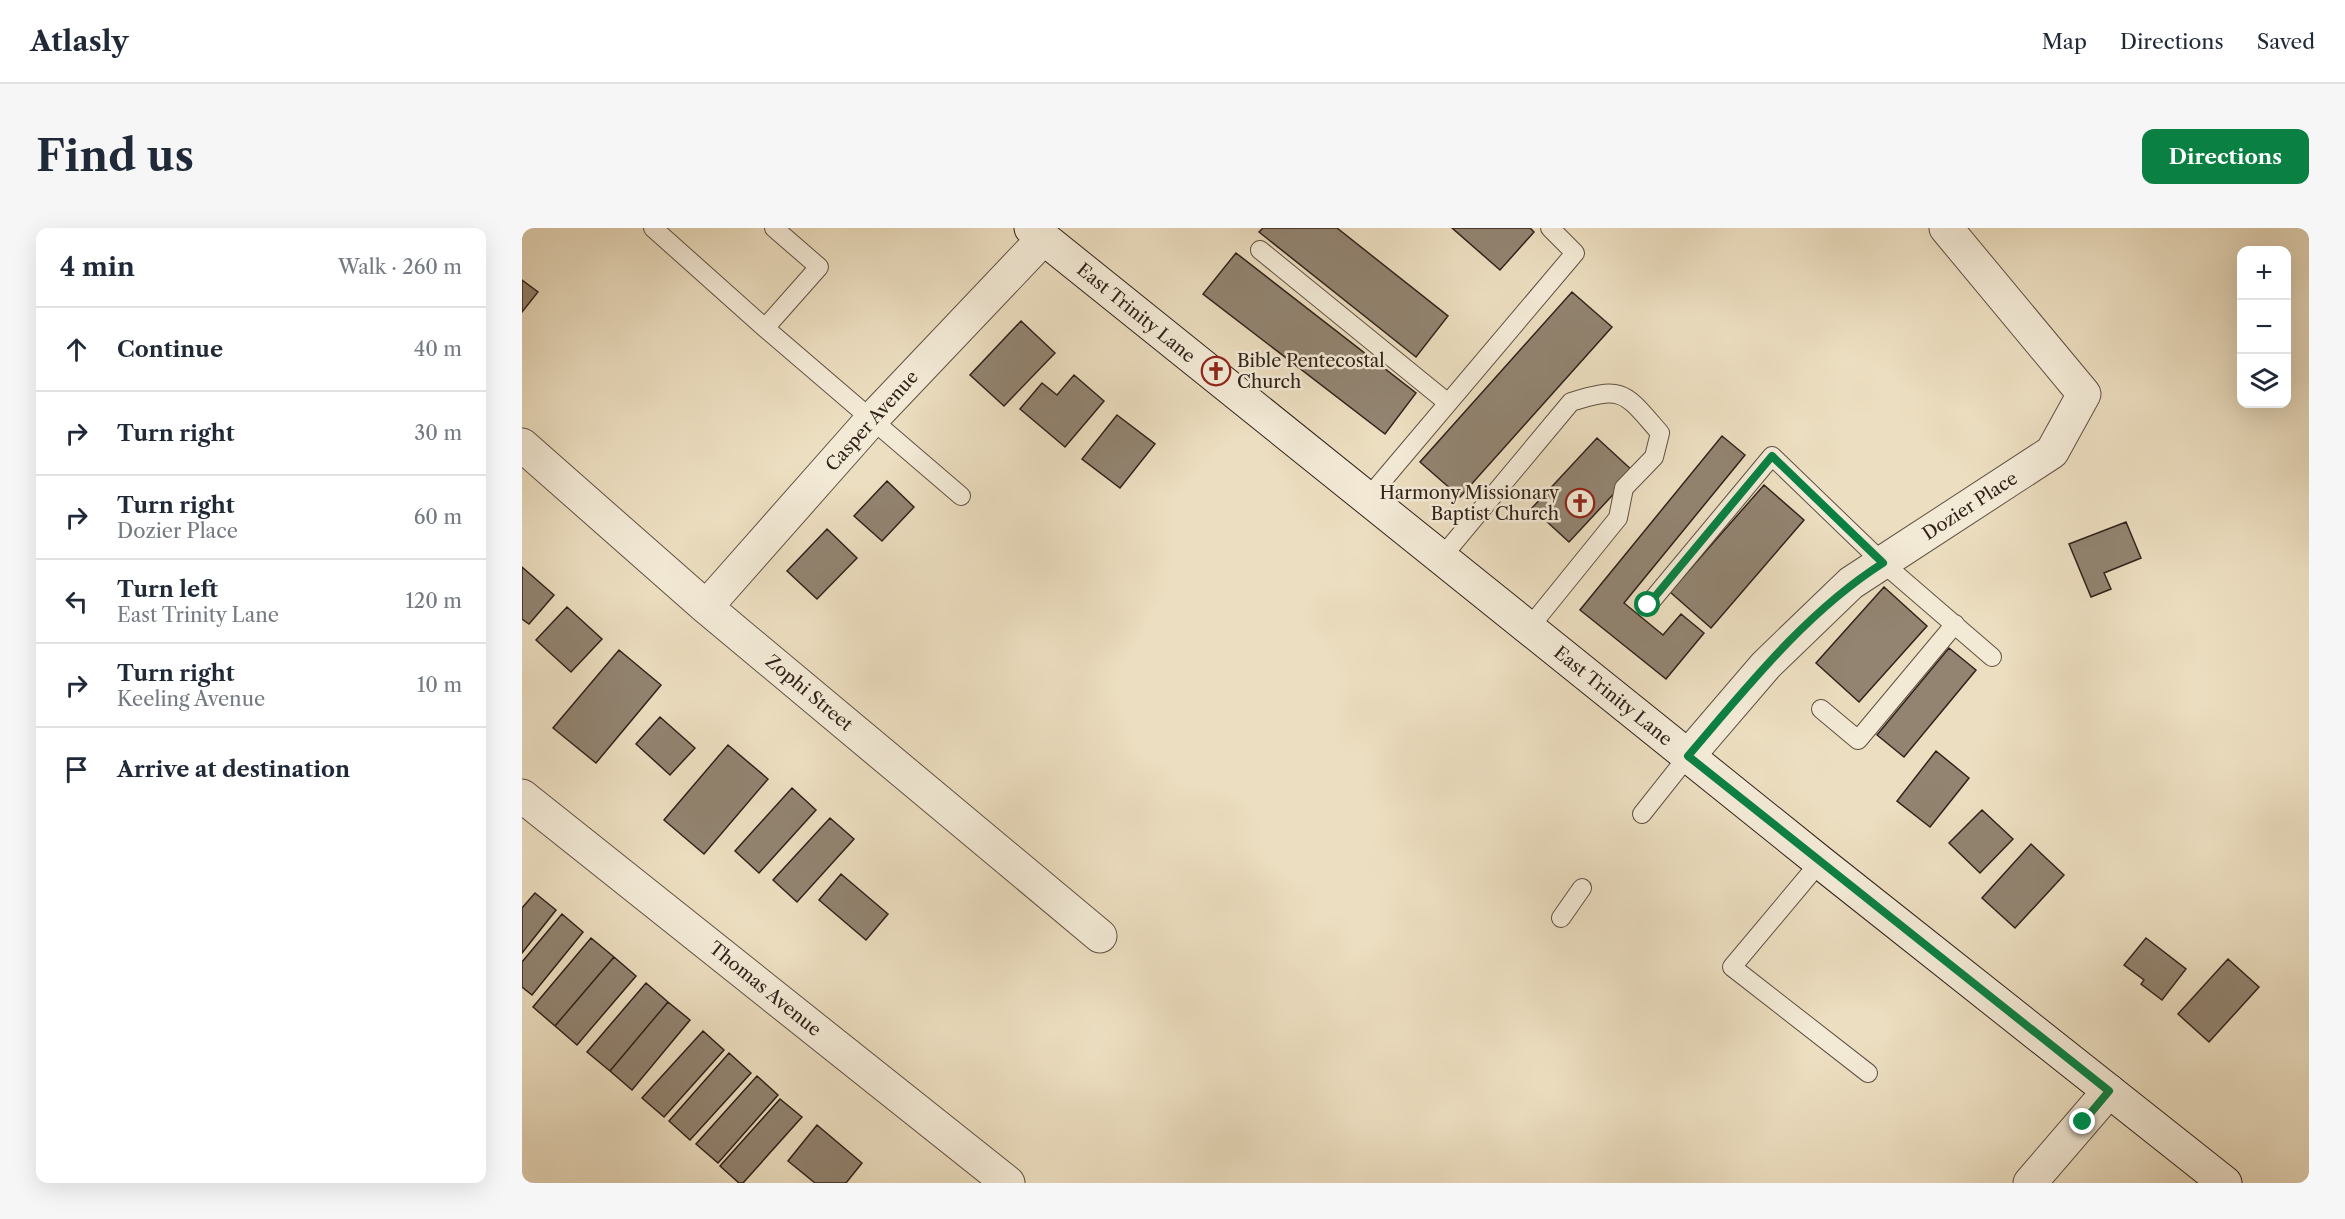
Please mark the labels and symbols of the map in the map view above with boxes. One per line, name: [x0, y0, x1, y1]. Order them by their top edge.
street label: East Trinity Lane: [1072, 259, 1200, 367]
place label: Bible Pentecostal Church: [1237, 350, 1385, 393]
church icon: Bible Pentecostal Church: [1200, 355, 1232, 387]
street label: Casper Avenue: [821, 366, 923, 476]
street label: Dozier Place: [1918, 467, 2022, 545]
place label: Harmony Missionary Baptist Church: [1380, 482, 1560, 525]
church icon: Harmony Missionary Baptist Church: [1564, 487, 1596, 519]
route start: [1634, 591, 1660, 617]
street label: East Trinity Lane: [1549, 642, 1677, 750]
street label: Zophi Street: [761, 650, 857, 736]
street label: Thomas Avenue: [704, 937, 826, 1041]
route end: [2069, 1108, 2095, 1134]

